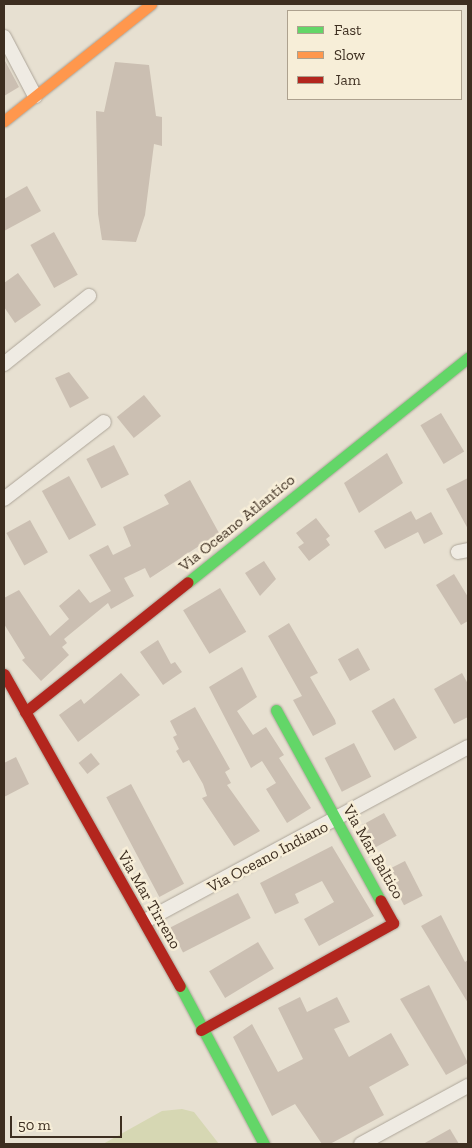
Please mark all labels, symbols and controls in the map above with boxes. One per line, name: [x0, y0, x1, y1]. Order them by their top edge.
legend: [287, 10, 462, 100]
text: Fast: [334, 21, 362, 39]
text: Slow: [334, 46, 365, 64]
text: Jam: [334, 71, 361, 89]
street label: Via Oceano Atlantico: [175, 470, 299, 576]
street label: Via Mar Baltico: [338, 801, 408, 903]
street label: Via Oceano Indiano: [204, 817, 332, 897]
street label: Via Mar Tirreno: [113, 847, 185, 953]
scale bar: [12, 1106, 125, 1138]
text: 50 m: [18, 1116, 51, 1134]

